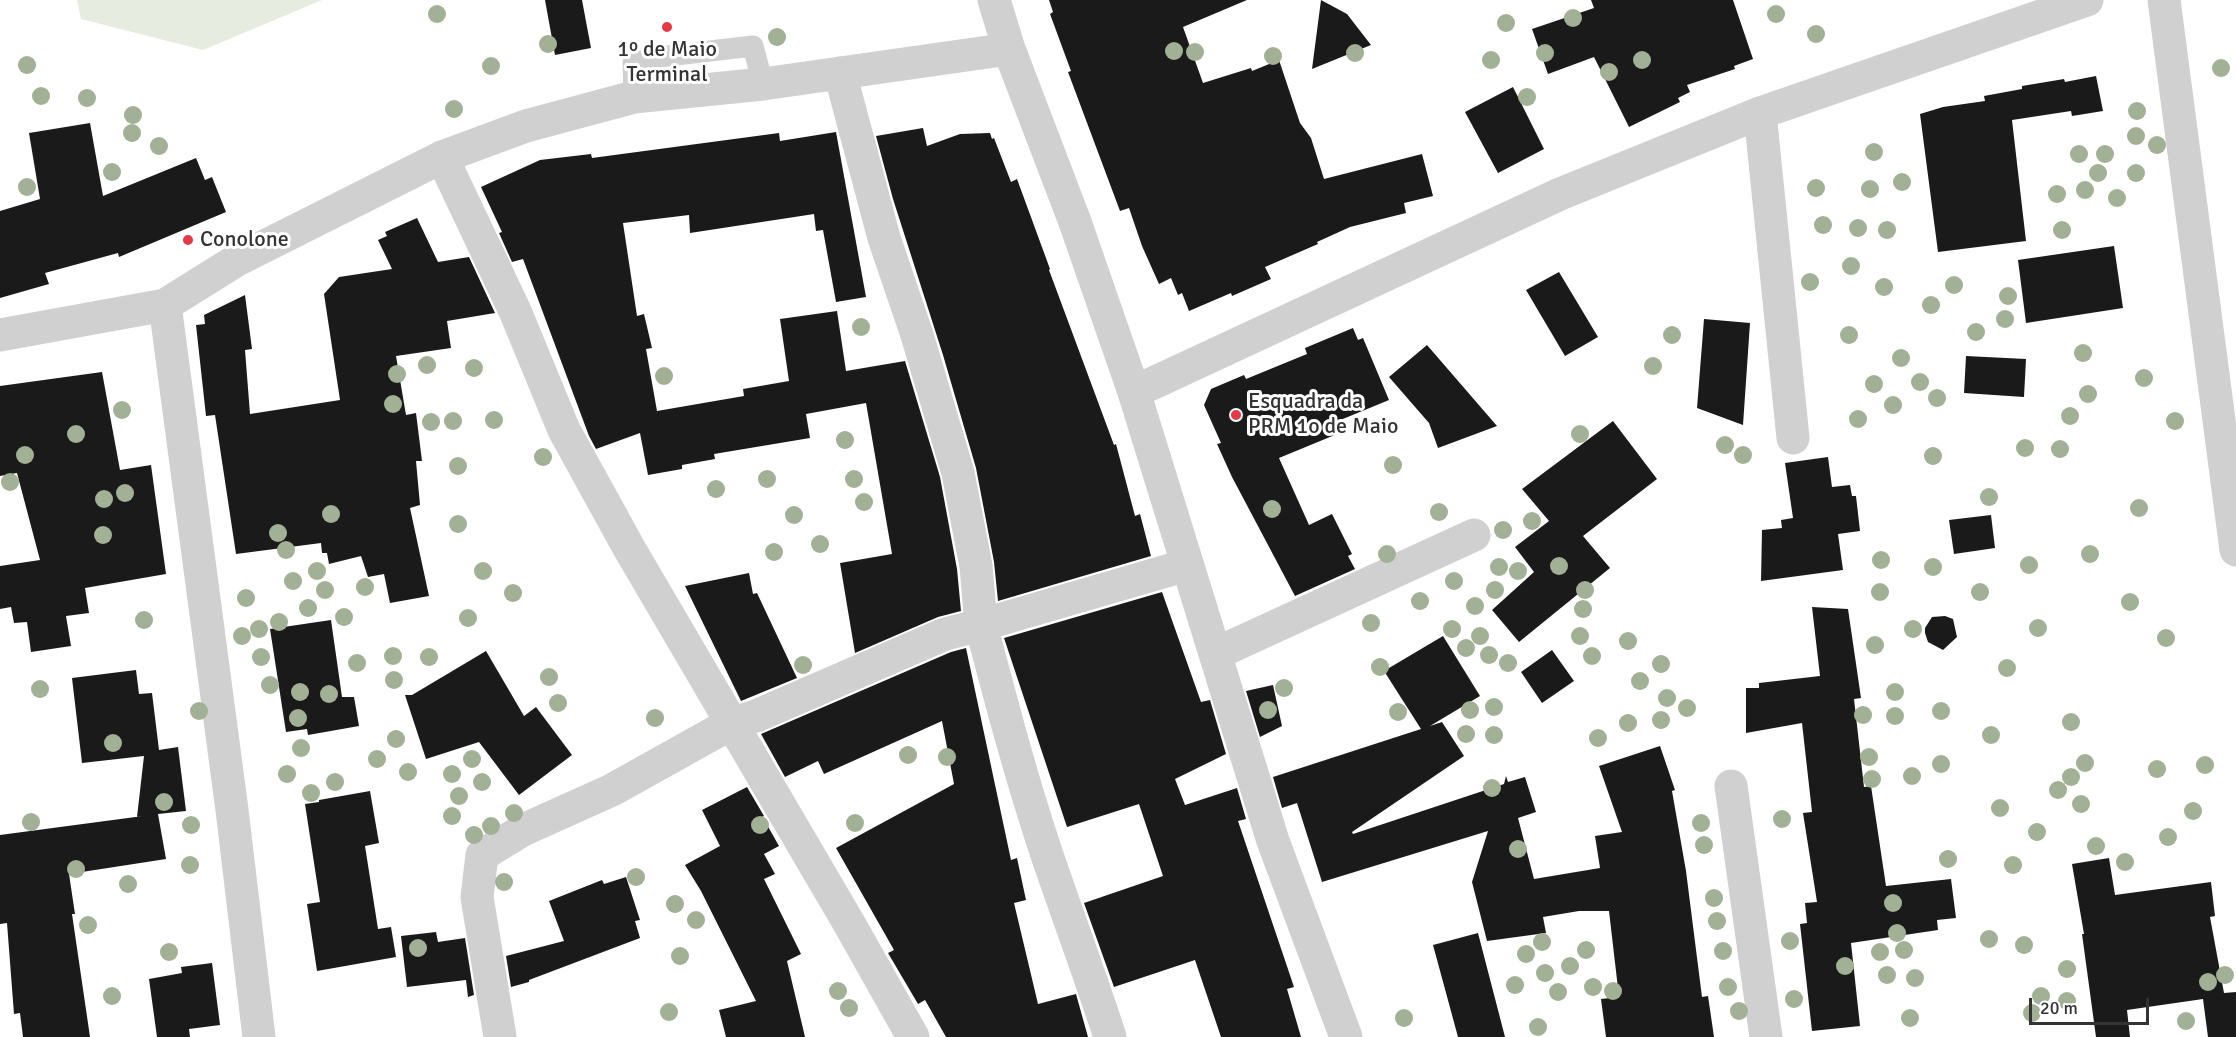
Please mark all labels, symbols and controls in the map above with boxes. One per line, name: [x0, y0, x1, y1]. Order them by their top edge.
marker: 1º de Maio Terminal: [660, 20, 674, 34]
place label: 1º de Maio Terminal: [617, 37, 717, 88]
place label: Conolone: [200, 227, 289, 253]
marker: Conolone: [181, 233, 195, 247]
place label: Esquadra da PRM 1o de Maio: [1248, 389, 1398, 440]
marker: Esquadra da PRM 1o de Maio: [1229, 408, 1243, 422]
scale bar: [2032, 986, 2152, 1024]
text: 20 m: [2040, 997, 2078, 1019]

